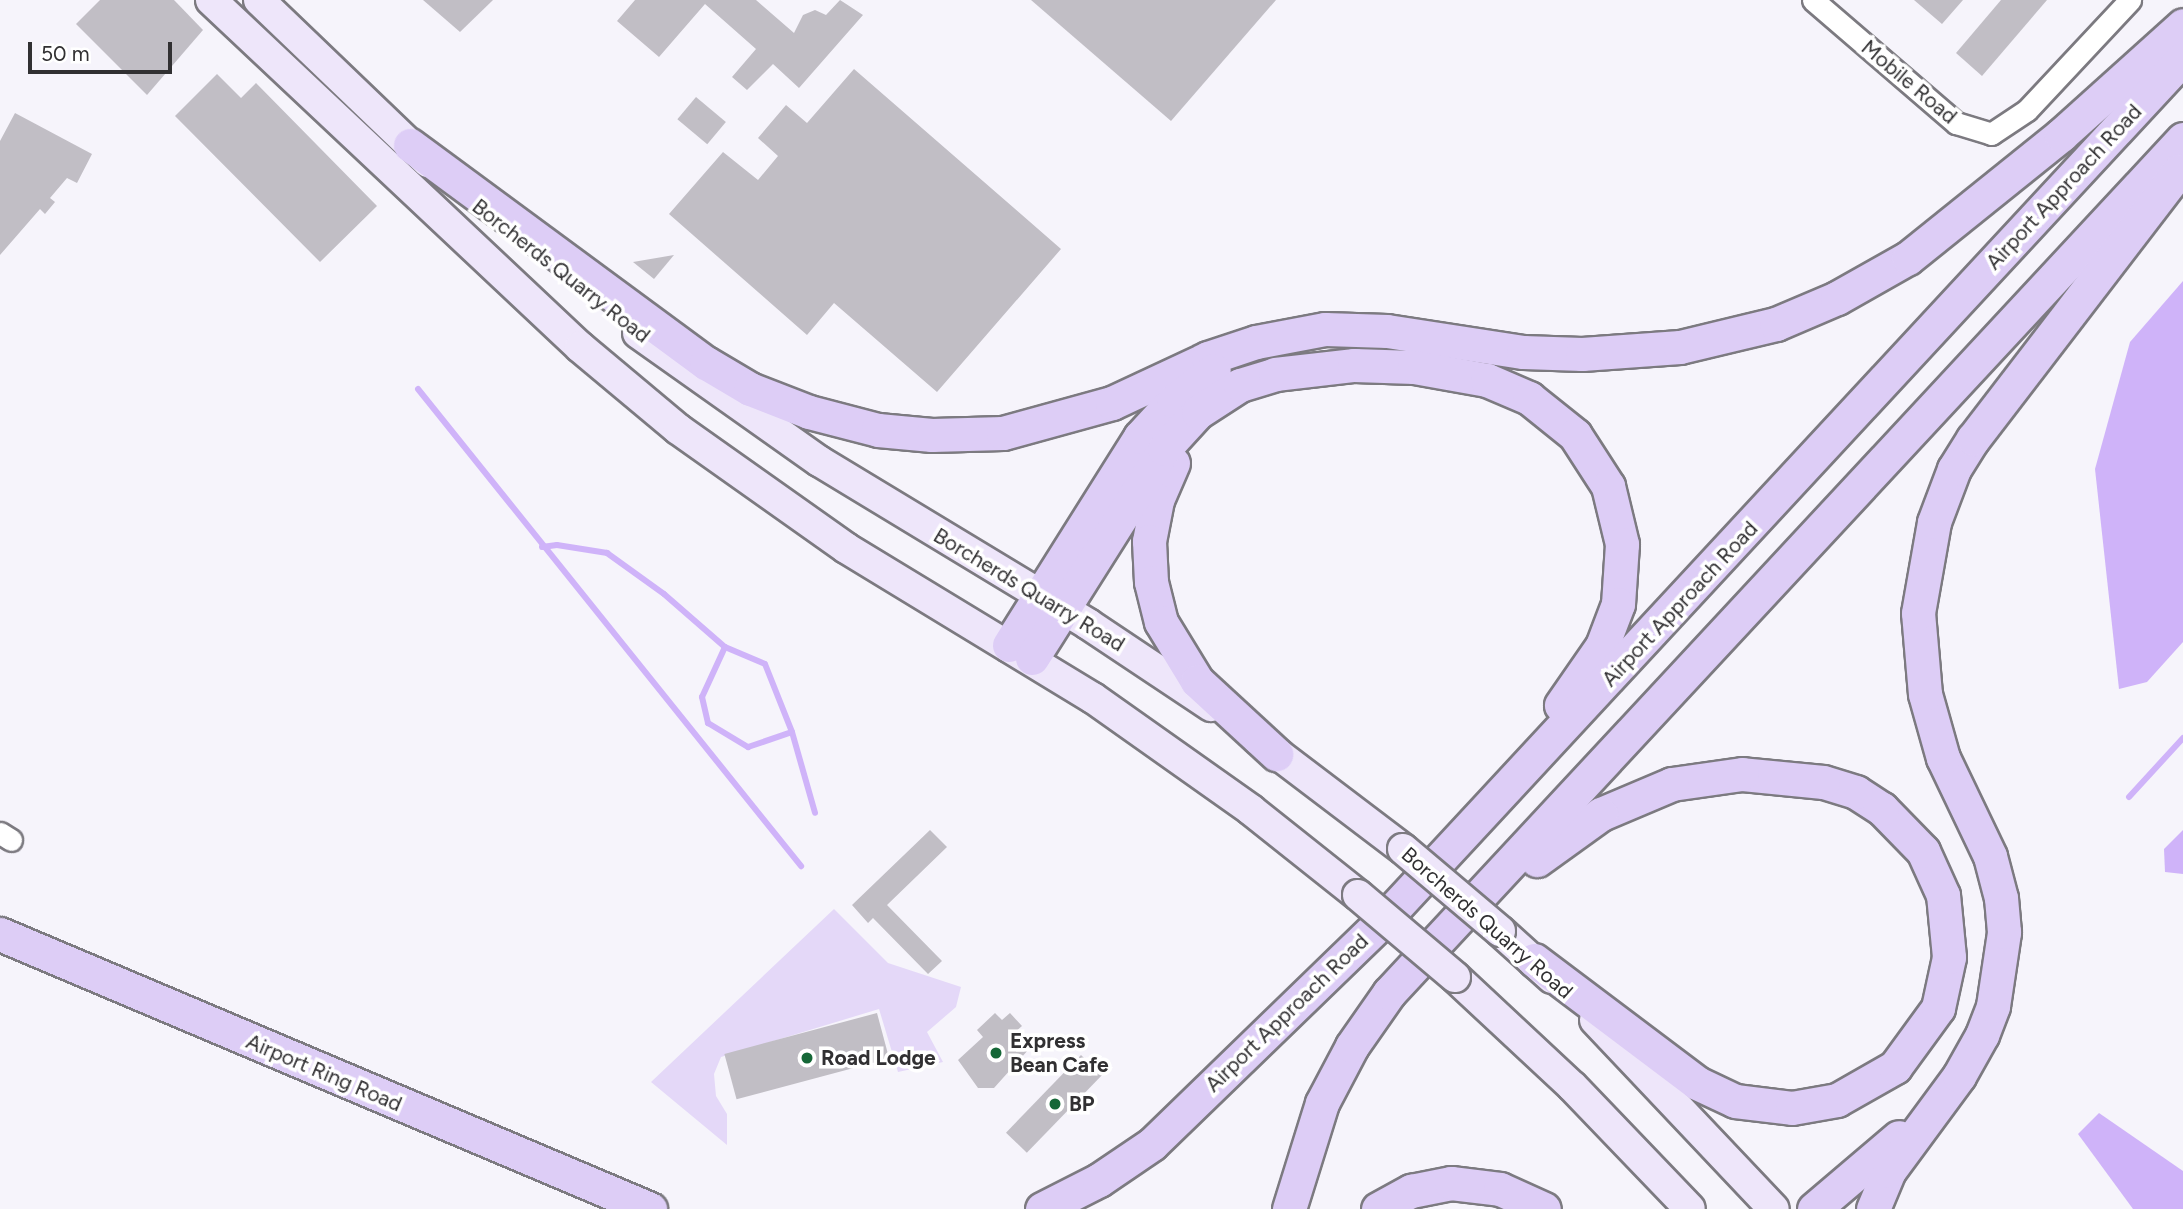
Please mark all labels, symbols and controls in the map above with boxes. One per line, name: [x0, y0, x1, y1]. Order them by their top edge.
scale bar: [32, 28, 175, 72]
street label: Mobile Road: [1856, 35, 1962, 129]
text: 50 m: [41, 41, 90, 66]
street label: Airport Approach Road: [1981, 99, 2147, 275]
street label: Borcherds Quarry Road: [467, 194, 655, 348]
street label: Airport Approach Road: [1597, 516, 1763, 692]
street label: Borcherds Quarry Road: [929, 523, 1129, 657]
street label: Borcherds Quarry Road: [1396, 842, 1578, 1004]
street label: Airport Approach Road: [1200, 929, 1374, 1097]
place label: Express Bean Cafe: [1010, 1028, 1109, 1078]
street label: Airport Ring Road: [242, 1029, 406, 1117]
place label: Road Lodge: [821, 1045, 936, 1071]
marker: Express Bean Cafe: [988, 1045, 1004, 1061]
marker: Road Lodge: [799, 1050, 815, 1066]
place label: BP: [1069, 1091, 1095, 1117]
marker: BP: [1047, 1096, 1063, 1112]

